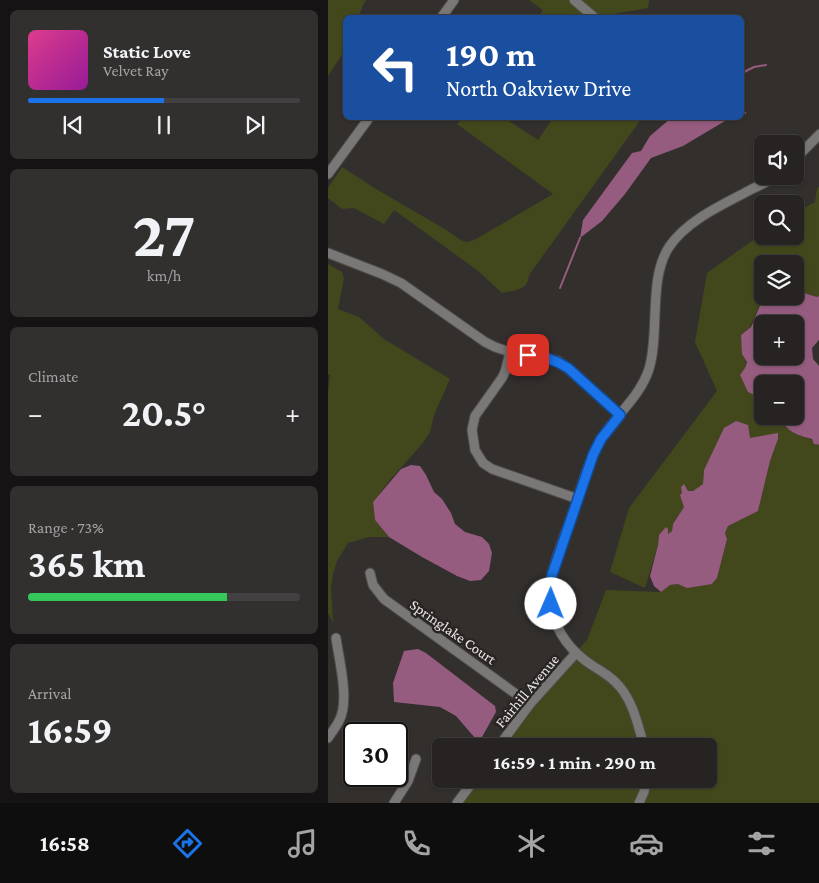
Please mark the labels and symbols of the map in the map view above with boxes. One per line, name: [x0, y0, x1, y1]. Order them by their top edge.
pin: [507, 334, 549, 376]
position arrow: [524, 577, 576, 629]
street label: Springlake Court: [406, 596, 500, 669]
street label: Fairhill Avenue: [492, 651, 562, 731]
speed limit sign: 30: [343, 722, 408, 787]

